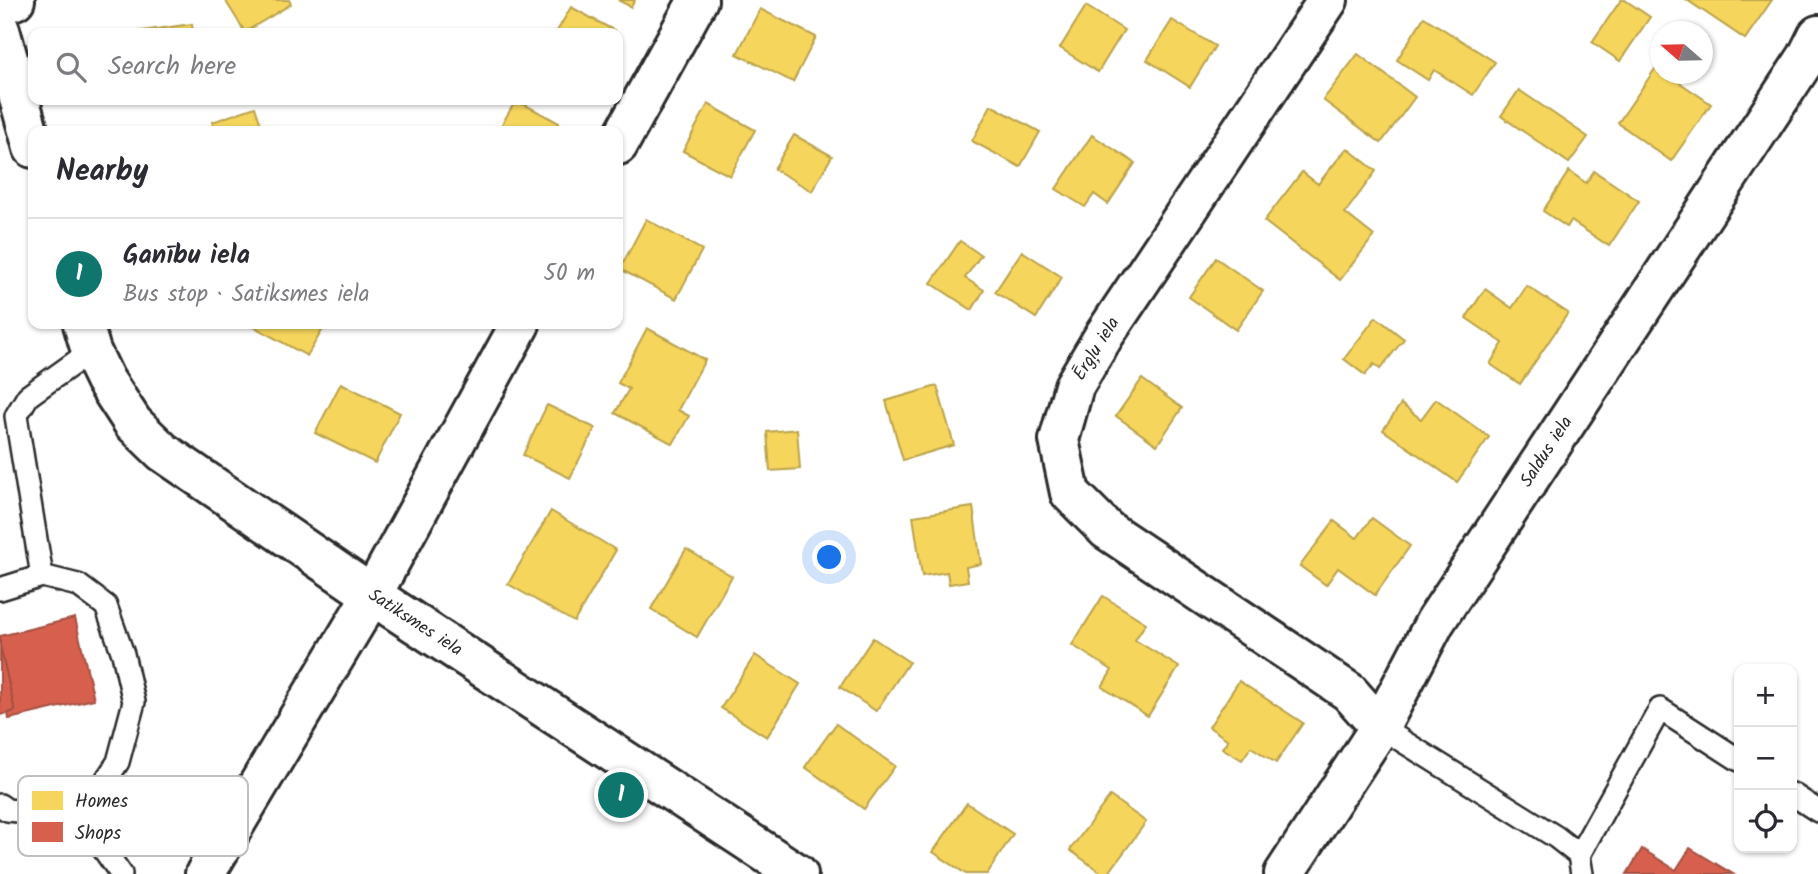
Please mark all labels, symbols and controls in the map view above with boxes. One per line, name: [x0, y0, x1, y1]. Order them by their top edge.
north arrow: [1650, 21, 1713, 84]
search box: [28, 28, 623, 105]
text: Search here: [108, 46, 236, 88]
icon: search: [52, 48, 90, 86]
text: Nearby: [56, 148, 148, 196]
text: Ganību iela: [123, 235, 250, 277]
text: 1: [76, 256, 82, 292]
text: 50 m: [544, 256, 595, 292]
text: Bus stop · Satiksmes iela: [123, 277, 370, 313]
street label: Ērgļu iela: [1066, 311, 1128, 387]
street label: Saldus iela: [1513, 410, 1581, 494]
your location: [812, 540, 846, 574]
street label: Satiksmes iela: [362, 581, 468, 665]
map controls: [1734, 664, 1797, 853]
button: +: [1734, 664, 1797, 727]
button: −: [1734, 727, 1797, 790]
pin: 1: [598, 769, 644, 821]
legend: [18, 776, 248, 856]
text: Homes: [75, 787, 128, 817]
button: locate: [1734, 790, 1797, 853]
text: Shops: [75, 819, 121, 849]

